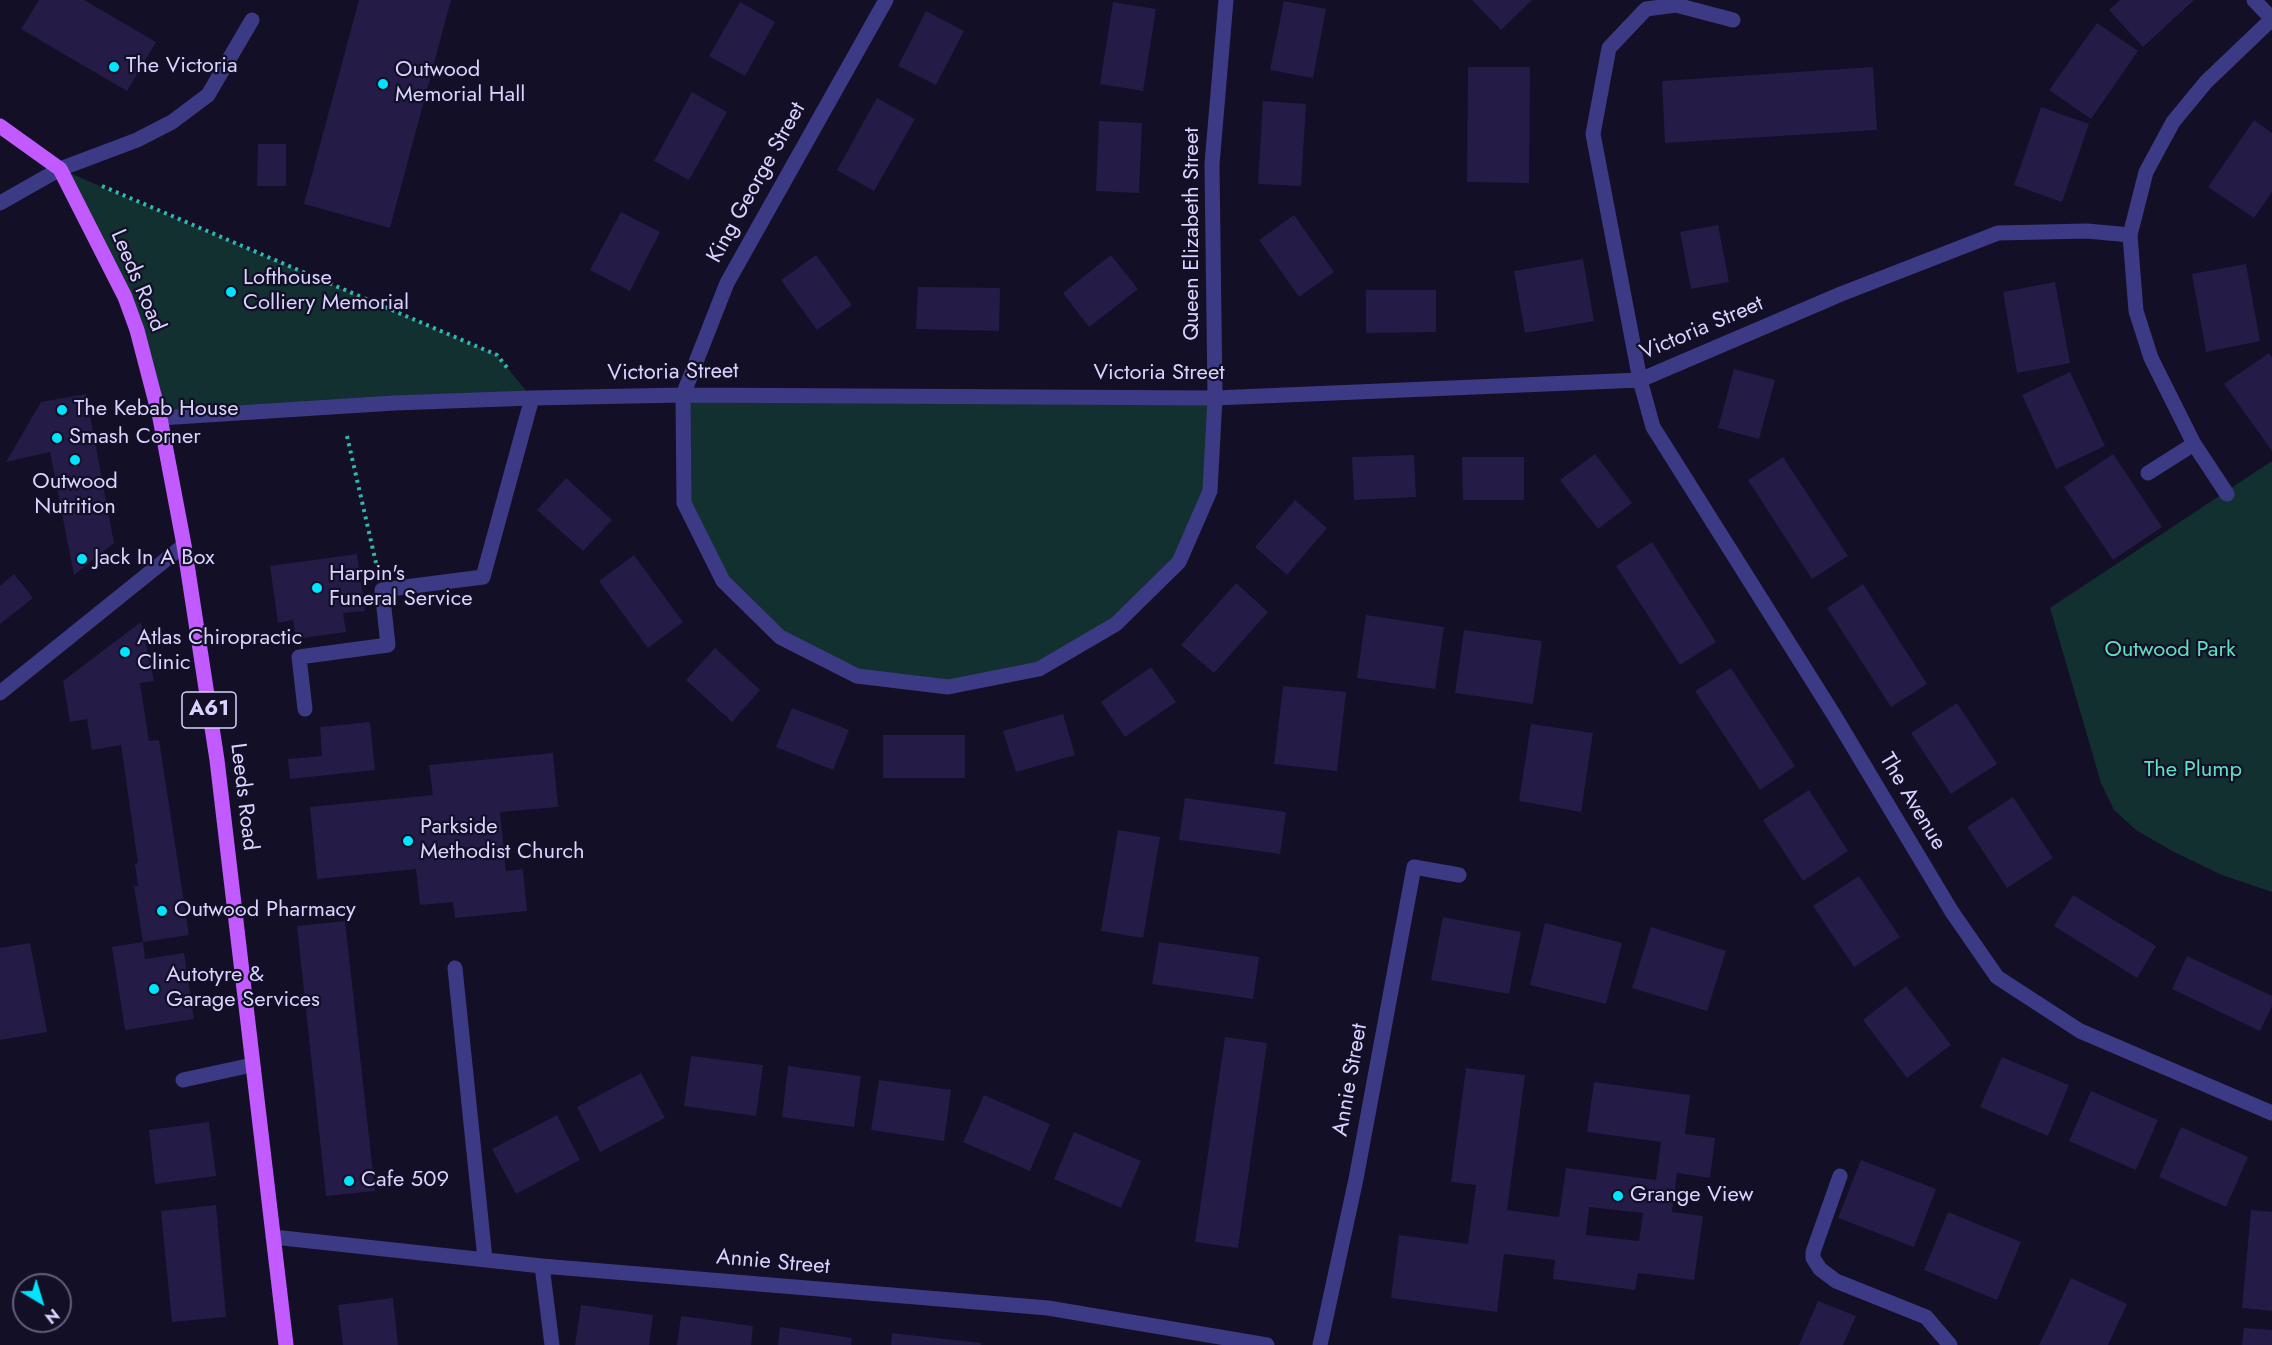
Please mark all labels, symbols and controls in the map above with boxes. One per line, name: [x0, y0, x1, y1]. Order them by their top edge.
place label: The Victoria: [126, 54, 238, 80]
place label: Outwood Memorial Hall: [395, 58, 525, 110]
marker: The Victoria: [107, 60, 121, 74]
marker: Outwood Memorial Hall: [376, 77, 390, 91]
street label: King George Street: [702, 98, 812, 268]
street label: Queen Elizabeth Street: [1180, 127, 1206, 341]
street label: Leeds Road: [104, 226, 170, 336]
place label: Lofthouse Colliery Memorial: [243, 266, 409, 318]
marker: Lofthouse Colliery Memorial: [224, 285, 238, 299]
street label: Victoria Street: [1637, 291, 1767, 367]
street label: Victoria Street: [607, 359, 739, 387]
street label: Victoria Street: [1094, 361, 1224, 387]
place label: The Kebab House: [74, 397, 239, 423]
marker: The Kebab House: [55, 403, 69, 417]
place label: Smash Corner: [69, 425, 201, 451]
marker: Smash Corner: [50, 431, 64, 445]
marker: Outwood Nutrition: [68, 453, 82, 467]
place label: Outwood Nutrition: [32, 470, 118, 522]
place label: Jack In A Box: [94, 546, 215, 572]
marker: Jack In A Box: [75, 552, 89, 566]
place label: Harpin's Funeral Service: [329, 562, 473, 614]
marker: Harpin's Funeral Service: [310, 581, 324, 595]
place label: Atlas Chiropractic Clinic: [137, 626, 302, 678]
park label: Outwood Park: [2104, 638, 2236, 664]
marker: Atlas Chiropractic Clinic: [118, 645, 132, 659]
road number: A61: [182, 692, 236, 728]
street label: Leeds Road: [223, 742, 263, 852]
street label: The Avenue: [1873, 749, 1951, 855]
park label: The Plump: [2144, 758, 2242, 784]
place label: Parkside Methodist Church: [420, 815, 584, 866]
marker: Parkside Methodist Church: [401, 834, 415, 848]
place label: Outwood Pharmacy: [174, 898, 356, 924]
marker: Outwood Pharmacy: [155, 904, 169, 918]
place label: Autotyre & Garage Services: [166, 963, 320, 1014]
marker: Autotyre & Garage Services: [147, 982, 161, 996]
street label: Annie Street: [1328, 1022, 1374, 1138]
place label: Cafe 509: [361, 1168, 449, 1194]
marker: Cafe 509: [342, 1174, 356, 1188]
place label: Grange View: [1630, 1183, 1753, 1209]
marker: Grange View: [1611, 1189, 1625, 1203]
street label: Annie Street: [715, 1245, 831, 1281]
north arrow: [12, 1273, 72, 1333]
text: N: [40, 1303, 64, 1329]

